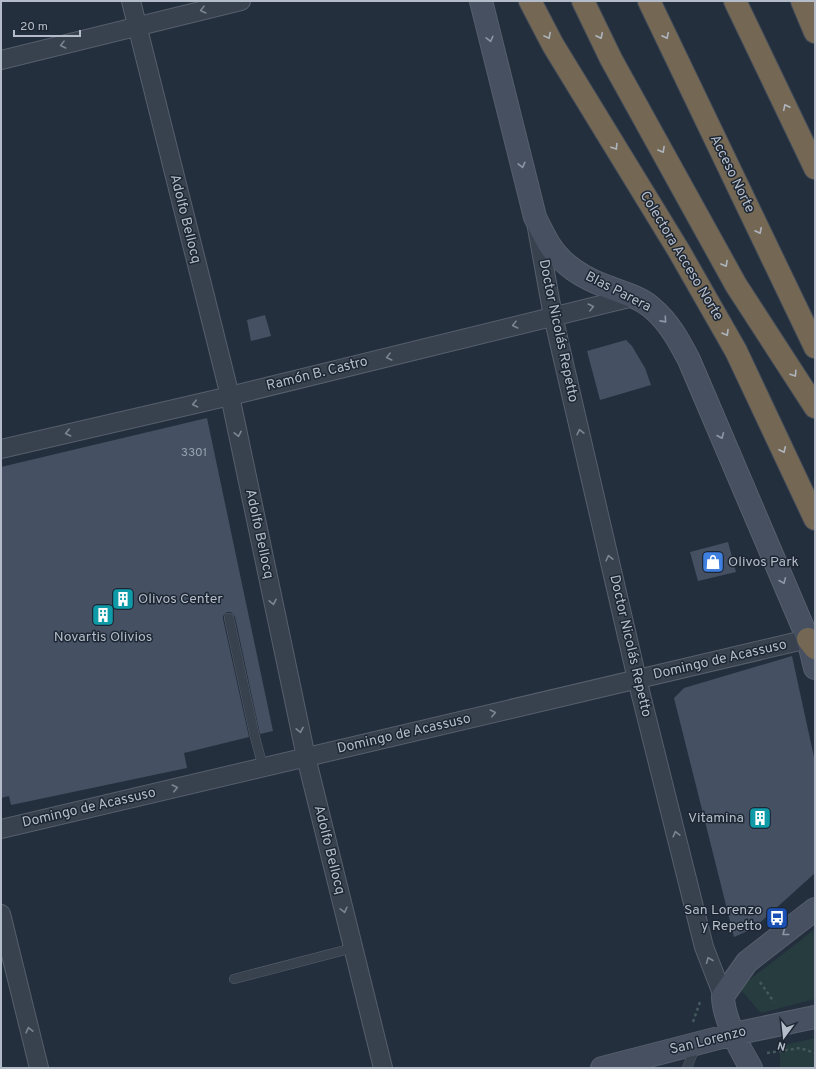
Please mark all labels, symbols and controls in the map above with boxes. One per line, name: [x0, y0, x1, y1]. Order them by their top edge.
one-way arrow: [200, 6, 206, 14]
scale bar: [14, 12, 80, 38]
text: 20 m: [20, 19, 48, 35]
one-way arrow: [543, 31, 551, 39]
one-way arrow: [595, 32, 603, 39]
one-way arrow: [661, 32, 669, 40]
one-way arrow: [485, 35, 494, 42]
one-way arrow: [60, 40, 66, 48]
one-way arrow: [783, 104, 791, 111]
street label: Acceso Norte: [706, 132, 758, 216]
one-way arrow: [611, 143, 618, 150]
one-way arrow: [657, 146, 664, 153]
one-way arrow: [517, 162, 525, 168]
street label: Adolfo Bellocq: [166, 173, 204, 265]
street label: Colectora Acceso Norte: [636, 188, 726, 324]
one-way arrow: [754, 226, 762, 234]
street label: Doctor Nicolás Repetto: [535, 258, 581, 404]
one-way arrow: [720, 260, 727, 267]
street label: Blas Parera: [582, 268, 654, 316]
one-way arrow: [588, 303, 594, 311]
one-way arrow: [659, 315, 666, 322]
one-way arrow: [512, 321, 518, 329]
one-way arrow: [722, 329, 729, 337]
one-way arrow: [386, 352, 392, 360]
street label: Ramón B. Castro: [265, 353, 370, 395]
one-way arrow: [789, 370, 797, 377]
one-way arrow: [191, 399, 198, 408]
one-way arrow: [576, 428, 584, 435]
one-way arrow: [65, 429, 71, 437]
one-way arrow: [233, 431, 241, 437]
one-way arrow: [716, 431, 724, 439]
house number: 3301: [181, 445, 207, 461]
one-way arrow: [778, 446, 786, 454]
street label: Adolfo Bellocq: [241, 488, 277, 580]
shop icon: Olivos Park: [700, 549, 726, 575]
place label: Olivos Park: [728, 554, 799, 571]
one-way arrow: [606, 555, 614, 561]
street label: Doctor Nicolás Repetto: [605, 573, 655, 719]
one-way arrow: [778, 577, 786, 584]
building icon: Olivos Center: [110, 586, 136, 612]
place label: Olivos Center: [138, 591, 223, 608]
one-way arrow: [269, 599, 277, 606]
building icon: Novartis Olivios: [90, 602, 116, 628]
place label: Novartis Olivios: [54, 629, 152, 646]
street label: Domingo de Acassuso: [652, 636, 789, 684]
street label: Domingo de Acassuso: [336, 710, 473, 758]
one-way arrow: [489, 710, 496, 718]
one-way arrow: [295, 727, 303, 733]
street label: Domingo de Acassuso: [21, 784, 158, 832]
one-way arrow: [171, 784, 178, 793]
street label: Adolfo Bellocq: [310, 804, 348, 896]
building icon: Vitamina: [747, 805, 773, 831]
place label: Vitamina: [688, 810, 744, 827]
one-way arrow: [672, 831, 680, 838]
place label: San Lorenzo y Repetto: [684, 902, 762, 935]
bus stop icon: San Lorenzo y Repetto: [764, 905, 790, 931]
one-way arrow: [339, 907, 348, 914]
one-way arrow: [782, 929, 789, 936]
one-way arrow: [705, 956, 713, 963]
north arrow: [764, 1017, 804, 1057]
street label: San Lorenzo: [668, 1023, 748, 1059]
one-way arrow: [26, 1027, 34, 1033]
text: N: [776, 1038, 787, 1053]

